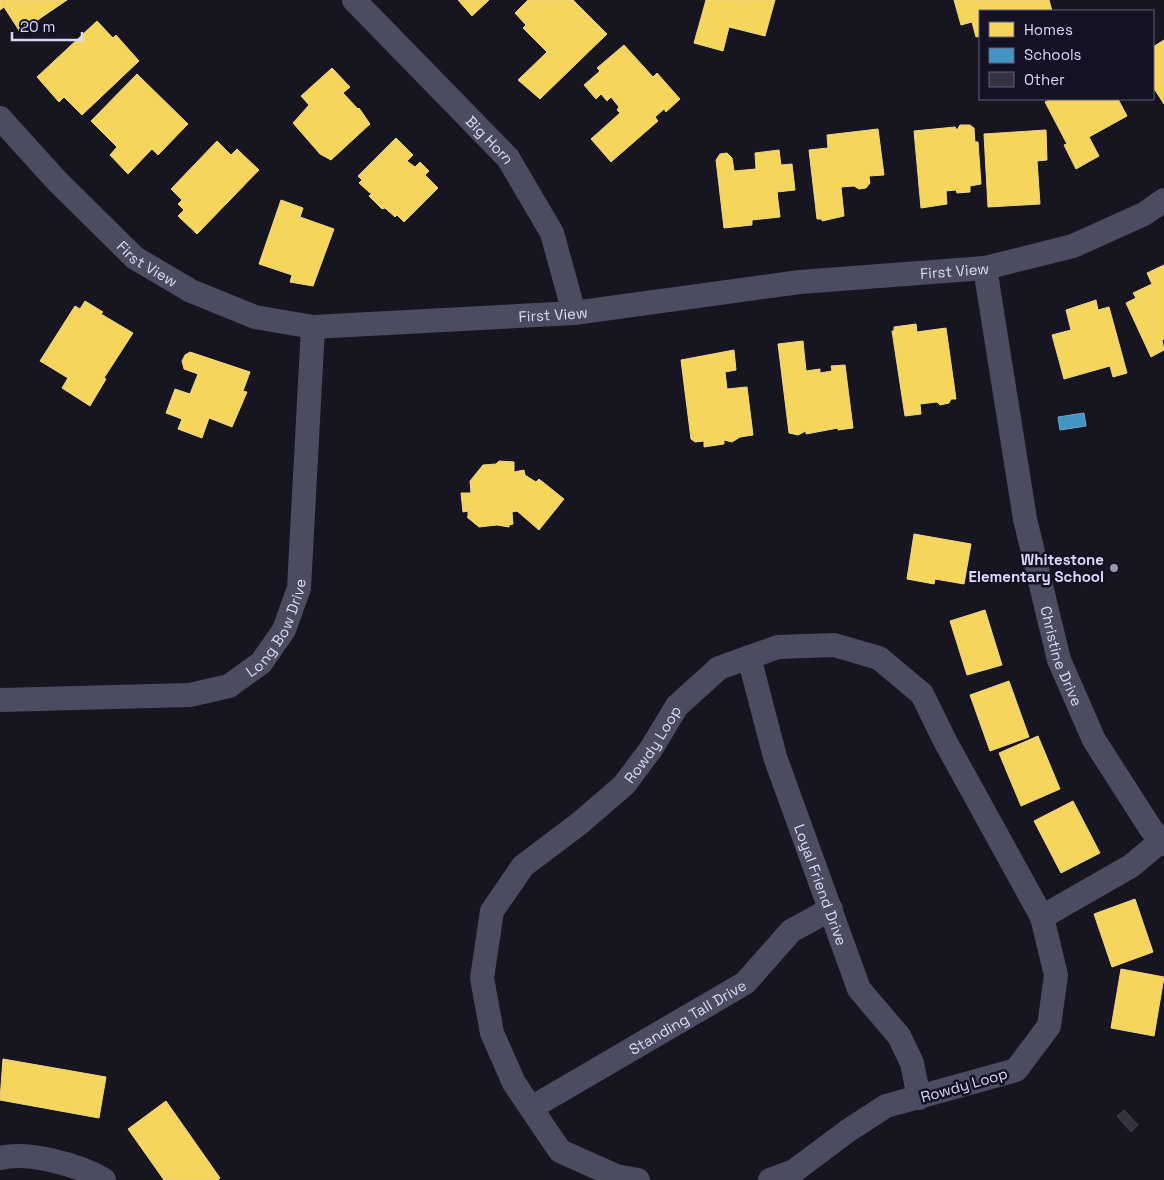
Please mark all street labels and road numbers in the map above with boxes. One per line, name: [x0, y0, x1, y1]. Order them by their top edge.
street label: Big Horn: [462, 111, 519, 167]
street label: First View: [113, 236, 181, 291]
street label: First View: [919, 258, 990, 282]
street label: First View: [518, 302, 589, 325]
street label: Long Bow Drive: [242, 578, 309, 681]
street label: Christine Drive: [1037, 604, 1087, 709]
street label: Rowdy Loop: [619, 702, 685, 787]
street label: Loyal Friend Drive: [790, 821, 852, 948]
street label: Standing Tall Drive: [625, 975, 750, 1058]
street label: Rowdy Loop: [918, 1064, 1010, 1106]

